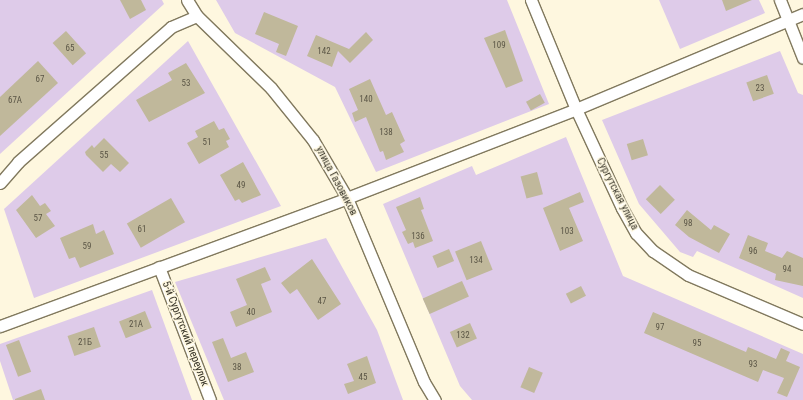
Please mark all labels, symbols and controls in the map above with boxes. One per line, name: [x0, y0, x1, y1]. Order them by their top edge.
house number: 109: [492, 40, 506, 50]
house number: 65: [66, 43, 74, 53]
house number: 142: [317, 46, 331, 56]
house number: 67: [36, 74, 44, 84]
house number: 53: [182, 78, 190, 88]
house number: 23: [756, 83, 764, 93]
house number: 140: [359, 94, 373, 104]
house number: 67А: [8, 95, 22, 105]
house number: 138: [379, 127, 393, 137]
house number: 51: [203, 137, 211, 147]
street label: улица Газовиков: [312, 144, 360, 218]
house number: 55: [100, 150, 108, 160]
street label: Сургутская улица: [593, 156, 641, 232]
house number: 49: [237, 180, 245, 190]
house number: 57: [34, 213, 42, 223]
house number: 98: [684, 218, 692, 228]
house number: 61: [138, 224, 146, 234]
house number: 103: [560, 226, 574, 236]
house number: 136: [411, 231, 425, 241]
house number: 59: [83, 241, 91, 251]
house number: 96: [749, 246, 757, 256]
house number: 134: [469, 255, 483, 265]
house number: 94: [783, 264, 791, 274]
street label: 5-й Сургутский переулок: [159, 280, 211, 388]
house number: 47: [318, 296, 326, 306]
house number: 40: [247, 307, 255, 317]
house number: 21А: [129, 319, 143, 329]
house number: 97: [656, 322, 664, 332]
house number: 132: [456, 330, 470, 340]
house number: 21Б: [78, 337, 92, 347]
house number: 95: [693, 338, 701, 348]
house number: 93: [749, 359, 757, 369]
house number: 38: [233, 362, 241, 372]
house number: 45: [359, 372, 367, 382]

